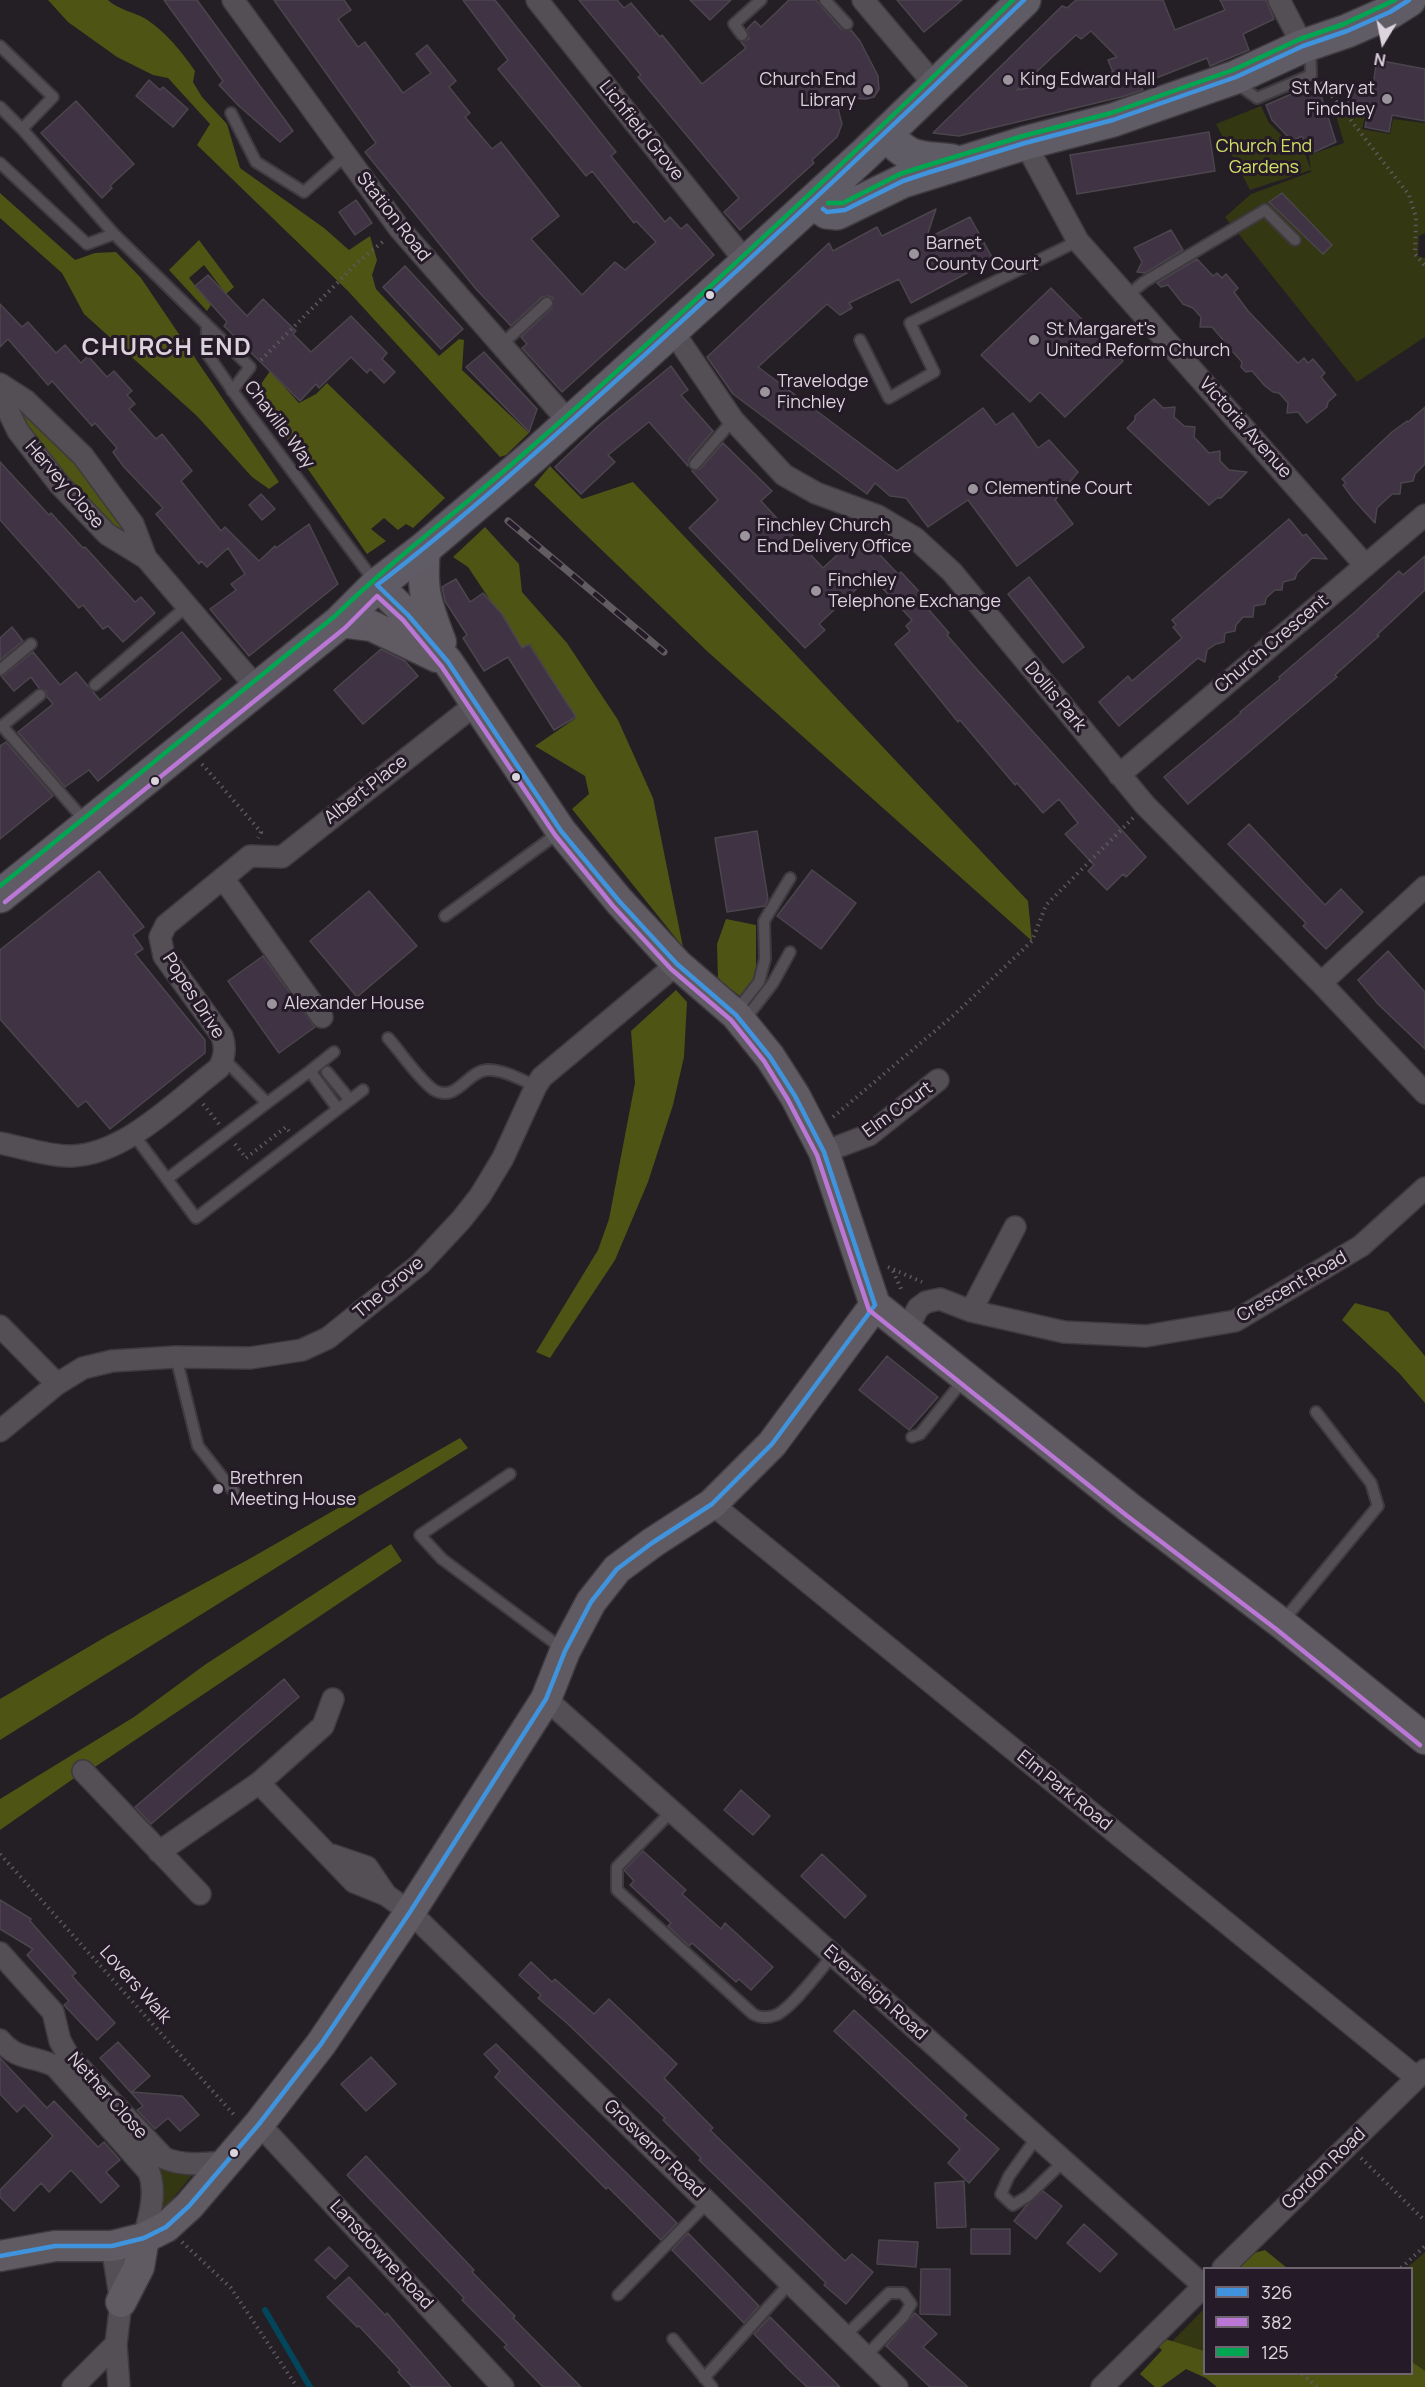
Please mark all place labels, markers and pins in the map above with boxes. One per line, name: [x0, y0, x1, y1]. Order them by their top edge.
place label: Church End Library: [760, 69, 856, 112]
place label: King Edward Hall: [1020, 69, 1155, 91]
marker: King Edward Hall: [1001, 73, 1015, 87]
place label: St Mary at Finchley: [1291, 78, 1375, 121]
marker: Church End Library: [861, 83, 875, 97]
marker: St Mary at Finchley: [1380, 92, 1394, 106]
place label: Barnet County Court: [926, 233, 1039, 276]
marker: Barnet County Court: [907, 247, 921, 261]
unlabelled marker: [704, 289, 716, 301]
place label: St Margaret's United Reform Church: [1046, 319, 1230, 362]
marker: St Margaret's United Reform Church: [1027, 333, 1041, 347]
place label: Travelodge Finchley: [777, 371, 869, 413]
marker: Travelodge Finchley: [758, 385, 772, 399]
place label: Clementine Court: [985, 478, 1133, 500]
marker: Clementine Court: [966, 482, 980, 496]
place label: Finchley Church End Delivery Office: [757, 515, 912, 558]
marker: Finchley Church End Delivery Office: [738, 529, 752, 543]
place label: Finchley Telephone Exchange: [828, 570, 1001, 612]
marker: Finchley Telephone Exchange: [809, 584, 823, 598]
unlabelled marker: [510, 771, 522, 783]
unlabelled marker: [149, 775, 161, 787]
place label: Alexander House: [284, 993, 424, 1015]
marker: Alexander House: [265, 997, 279, 1011]
place label: Brethren Meeting House: [230, 1468, 356, 1510]
marker: Brethren Meeting House: [211, 1482, 225, 1496]
unlabelled marker: [228, 2147, 240, 2159]

